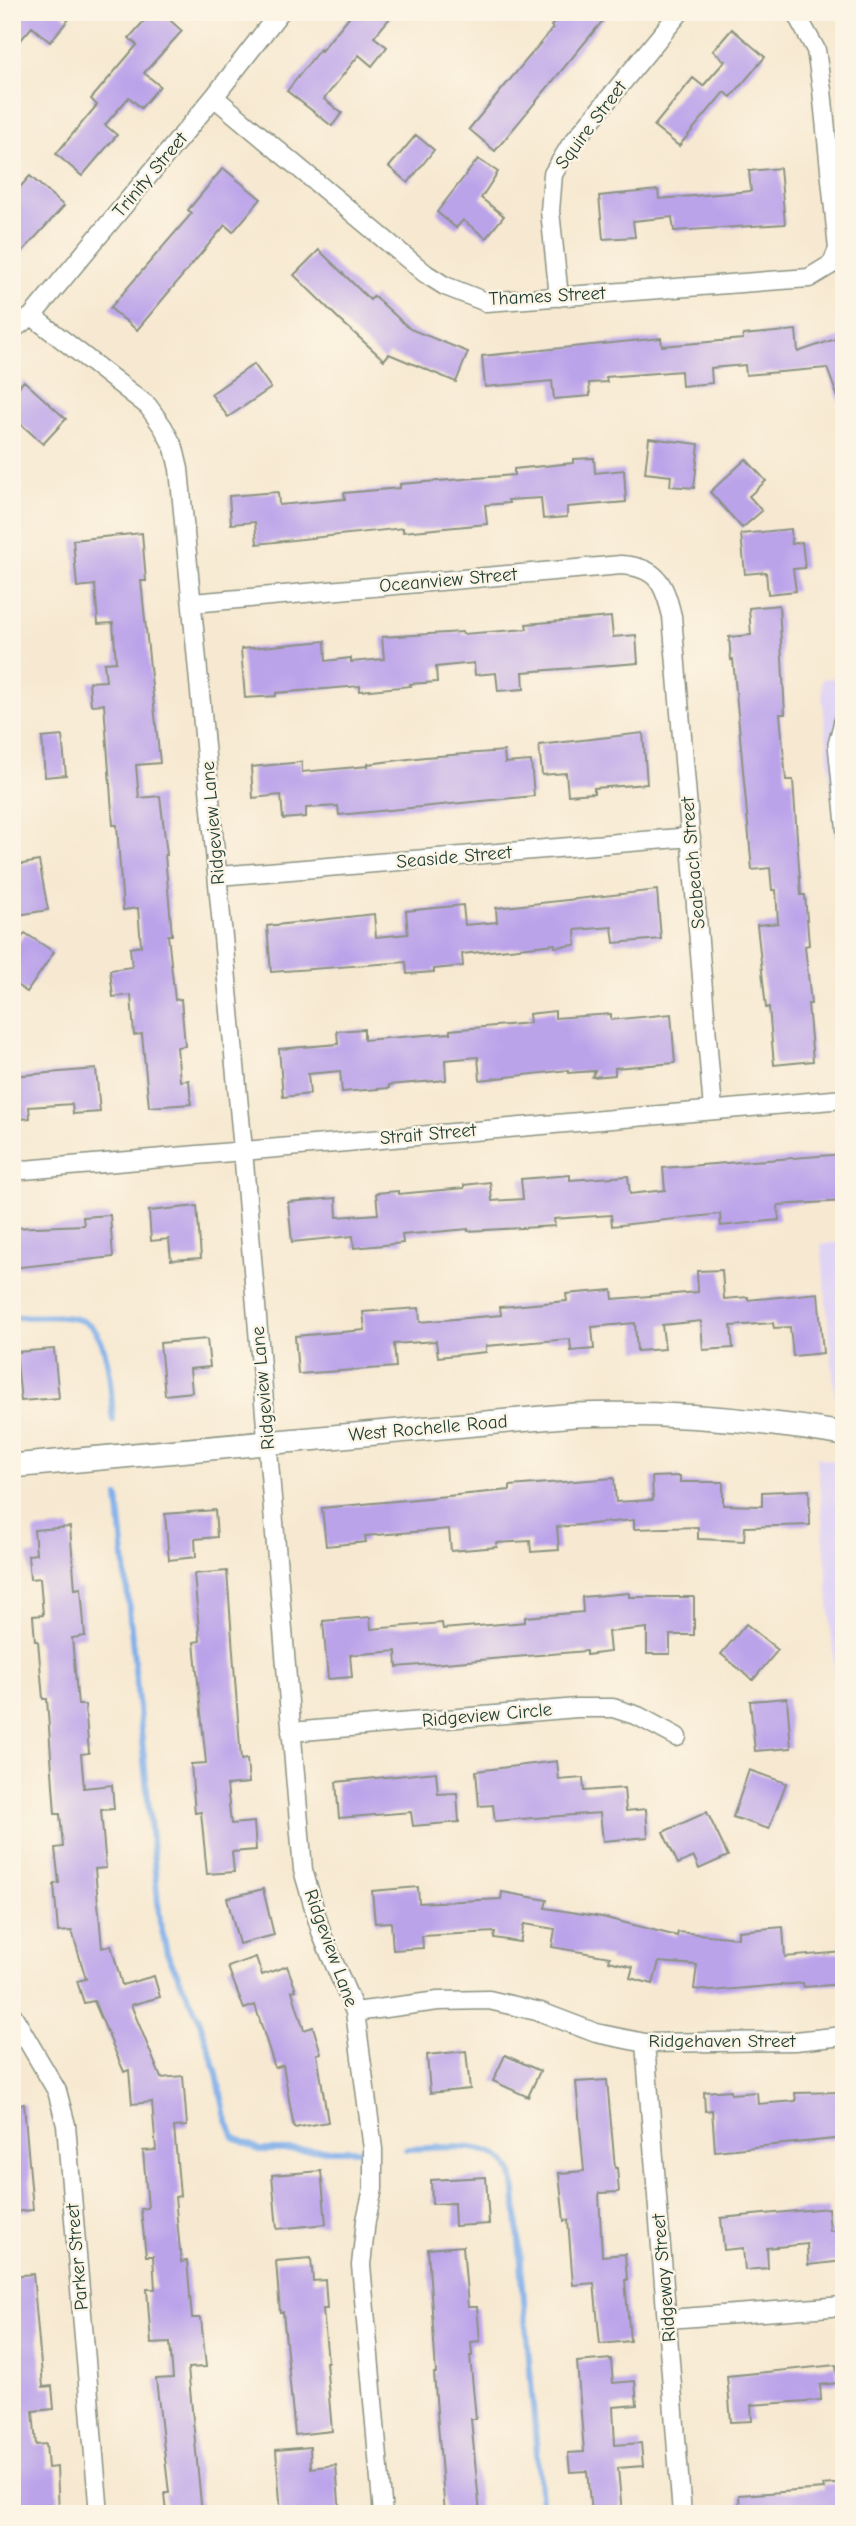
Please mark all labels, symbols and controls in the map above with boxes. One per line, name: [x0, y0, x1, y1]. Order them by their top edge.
street label: Squire Street: [551, 76, 632, 174]
street label: Trinity Street: [108, 127, 192, 222]
street label: Thames Street: [488, 282, 607, 310]
street label: Oceanview Street: [378, 563, 518, 597]
street label: Ridgeview Lane: [197, 760, 229, 886]
street label: Seabeach Street: [676, 795, 710, 930]
street label: Seaside Street: [395, 841, 513, 873]
street label: Strait Street: [379, 1119, 478, 1149]
street label: Ridgeview Lane: [247, 1325, 279, 1451]
street label: West Rochelle Road: [348, 1410, 508, 1446]
street label: Ridgeview Circle: [421, 1698, 553, 1732]
street label: Ridgeview Lane: [299, 1886, 363, 2010]
street label: Ridgehaven Street: [649, 2030, 796, 2052]
street label: Parker Street: [61, 2202, 93, 2311]
street label: Ridgeway Street: [647, 2212, 681, 2343]

